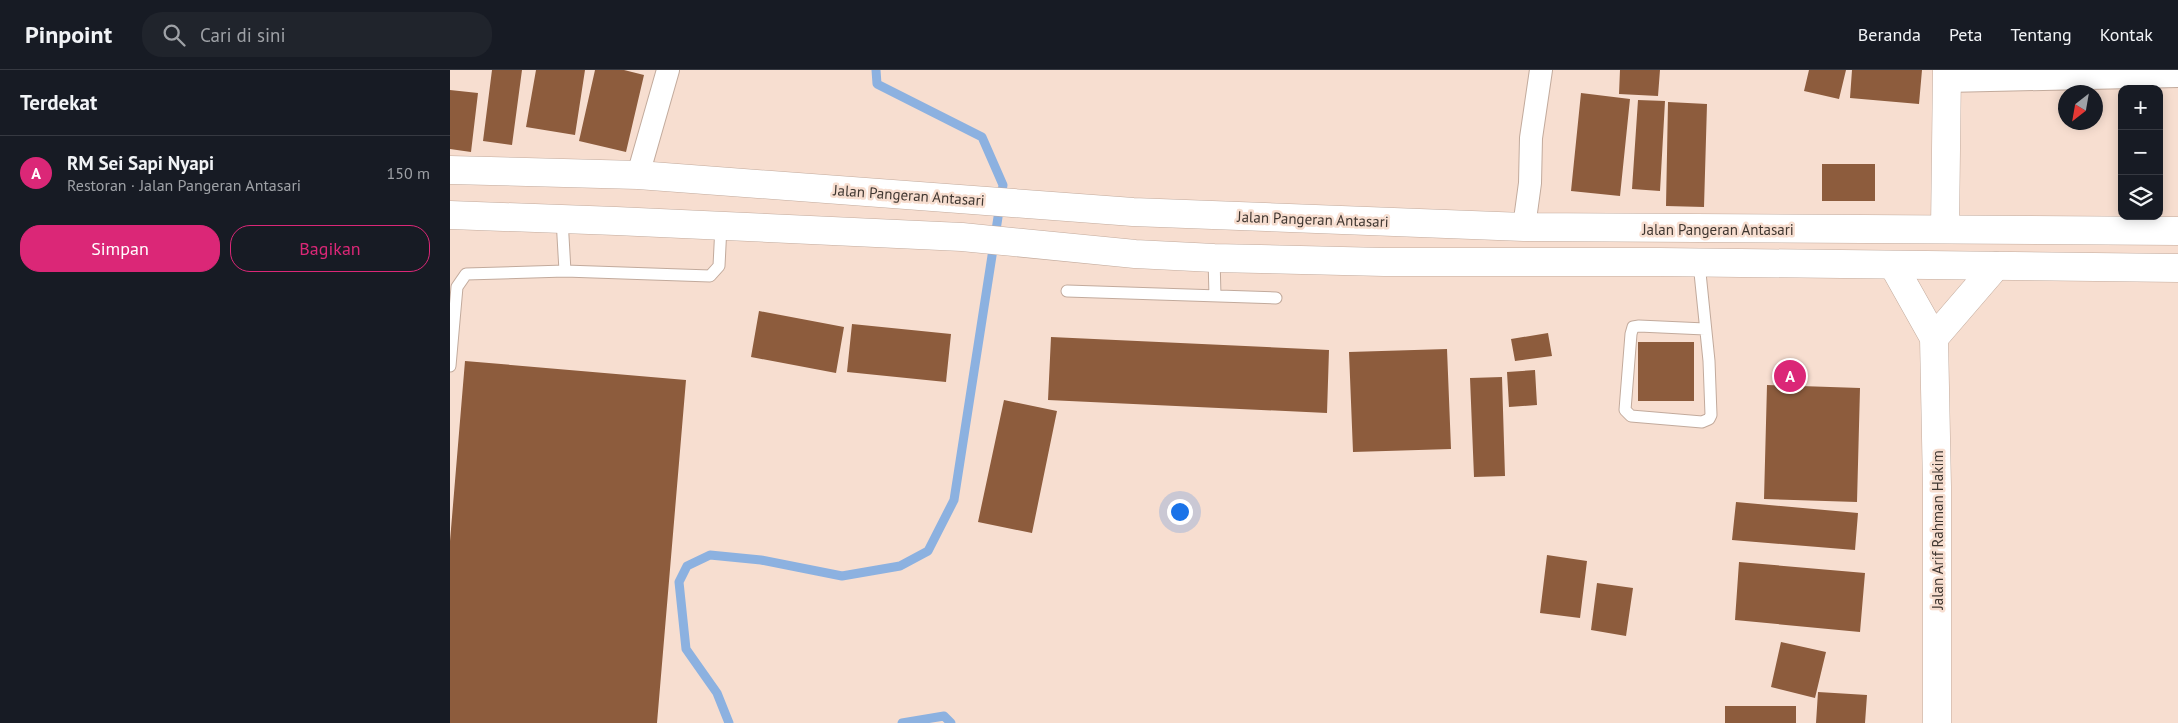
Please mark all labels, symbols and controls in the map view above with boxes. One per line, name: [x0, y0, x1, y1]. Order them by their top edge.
search box: [142, 12, 492, 57]
text: Pinpoint: [25, 19, 112, 50]
icon: search: [160, 21, 188, 49]
text: Cari di sini: [200, 23, 286, 47]
text: Beranda: [1858, 23, 1921, 46]
text: Peta: [1949, 23, 1983, 46]
text: Tentang: [2011, 23, 2072, 46]
text: Kontak: [2100, 23, 2153, 46]
north arrow: [2058, 85, 2103, 130]
map controls: [2118, 85, 2163, 220]
button: +: [2118, 85, 2163, 130]
text: Terdekat: [20, 89, 97, 116]
button: −: [2118, 130, 2163, 175]
text: RM Sei Sapi Nyapi: [67, 151, 214, 175]
text: A: [31, 163, 41, 183]
text: 150 m: [387, 163, 430, 183]
text: Restoran · Jalan Pangeran Antasari: [67, 175, 301, 195]
button: layers: [2118, 175, 2163, 220]
street label: Jalan Pangeran Antasari: [832, 180, 985, 210]
street label: Jalan Pangeran Antasari: [1236, 207, 1389, 231]
street label: Jalan Pangeran Antasari: [1641, 220, 1794, 239]
button: Simpan: [20, 225, 220, 272]
button: Bagikan: [230, 225, 430, 272]
pin: A: [1774, 357, 1806, 395]
street label: Jalan Arif Rahman Hakim: [1928, 450, 1947, 611]
your location: [1167, 499, 1193, 525]

